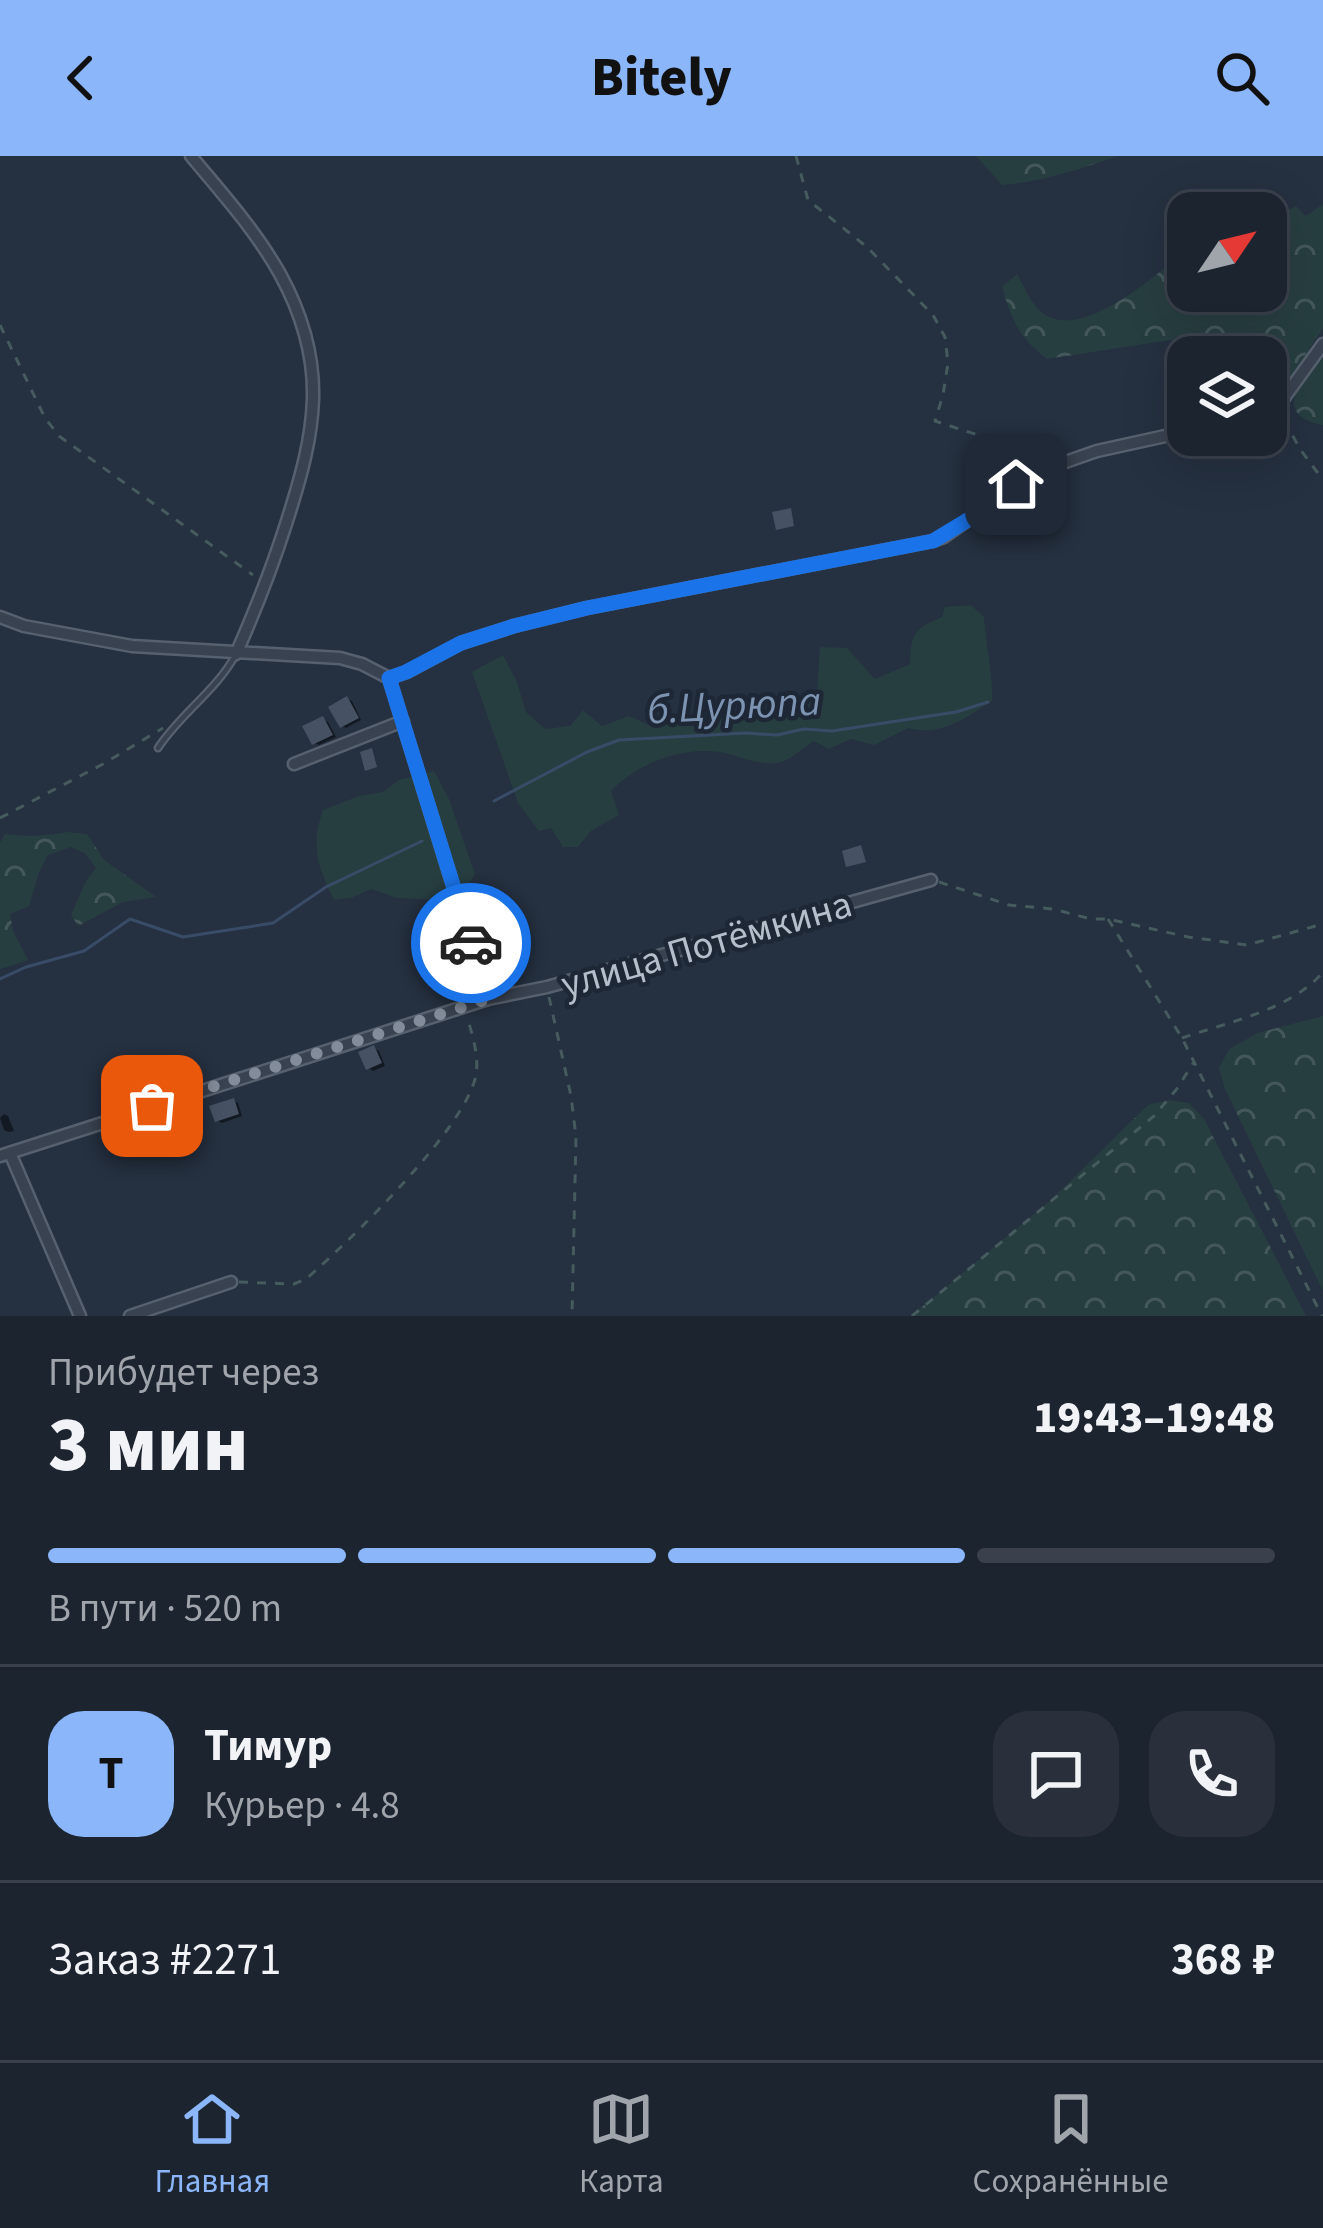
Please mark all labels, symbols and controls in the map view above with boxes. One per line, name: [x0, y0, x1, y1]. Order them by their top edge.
text: Bitely: [591, 40, 732, 117]
icon: back: [48, 45, 114, 111]
icon: search: [1209, 45, 1275, 111]
north arrow: [1167, 192, 1287, 312]
map controls: [1167, 192, 1287, 456]
button: layers: [1167, 336, 1287, 456]
pin: [965, 433, 1067, 535]
icon: home: [983, 451, 1049, 517]
water label: б.Цурюпа: [646, 671, 823, 741]
street label: улица Потёмкина: [555, 877, 858, 1013]
courier: [411, 883, 531, 1003]
icon: car: [438, 910, 504, 976]
pin: [101, 1055, 203, 1157]
icon: bag: [119, 1073, 185, 1139]
text: Прибудет через: [48, 1345, 319, 1401]
text: 19:43–19:48: [1033, 1386, 1275, 1450]
text: 3 мин: [48, 1390, 249, 1501]
text: В пути · 520 m: [48, 1581, 282, 1637]
button: chat: [993, 1711, 1119, 1837]
button: phone: [1149, 1711, 1275, 1837]
text: Тимур: [204, 1714, 332, 1778]
text: Т: [98, 1742, 124, 1806]
text: Курьер · 4.8: [204, 1778, 400, 1834]
text: Заказ #2271: [48, 1928, 281, 1992]
text: 368 ₽: [1171, 1928, 1275, 1992]
tab: Главная: [154, 2086, 270, 2205]
tab: Карта: [579, 2086, 664, 2205]
tab: Сохранённые: [973, 2086, 1169, 2205]

